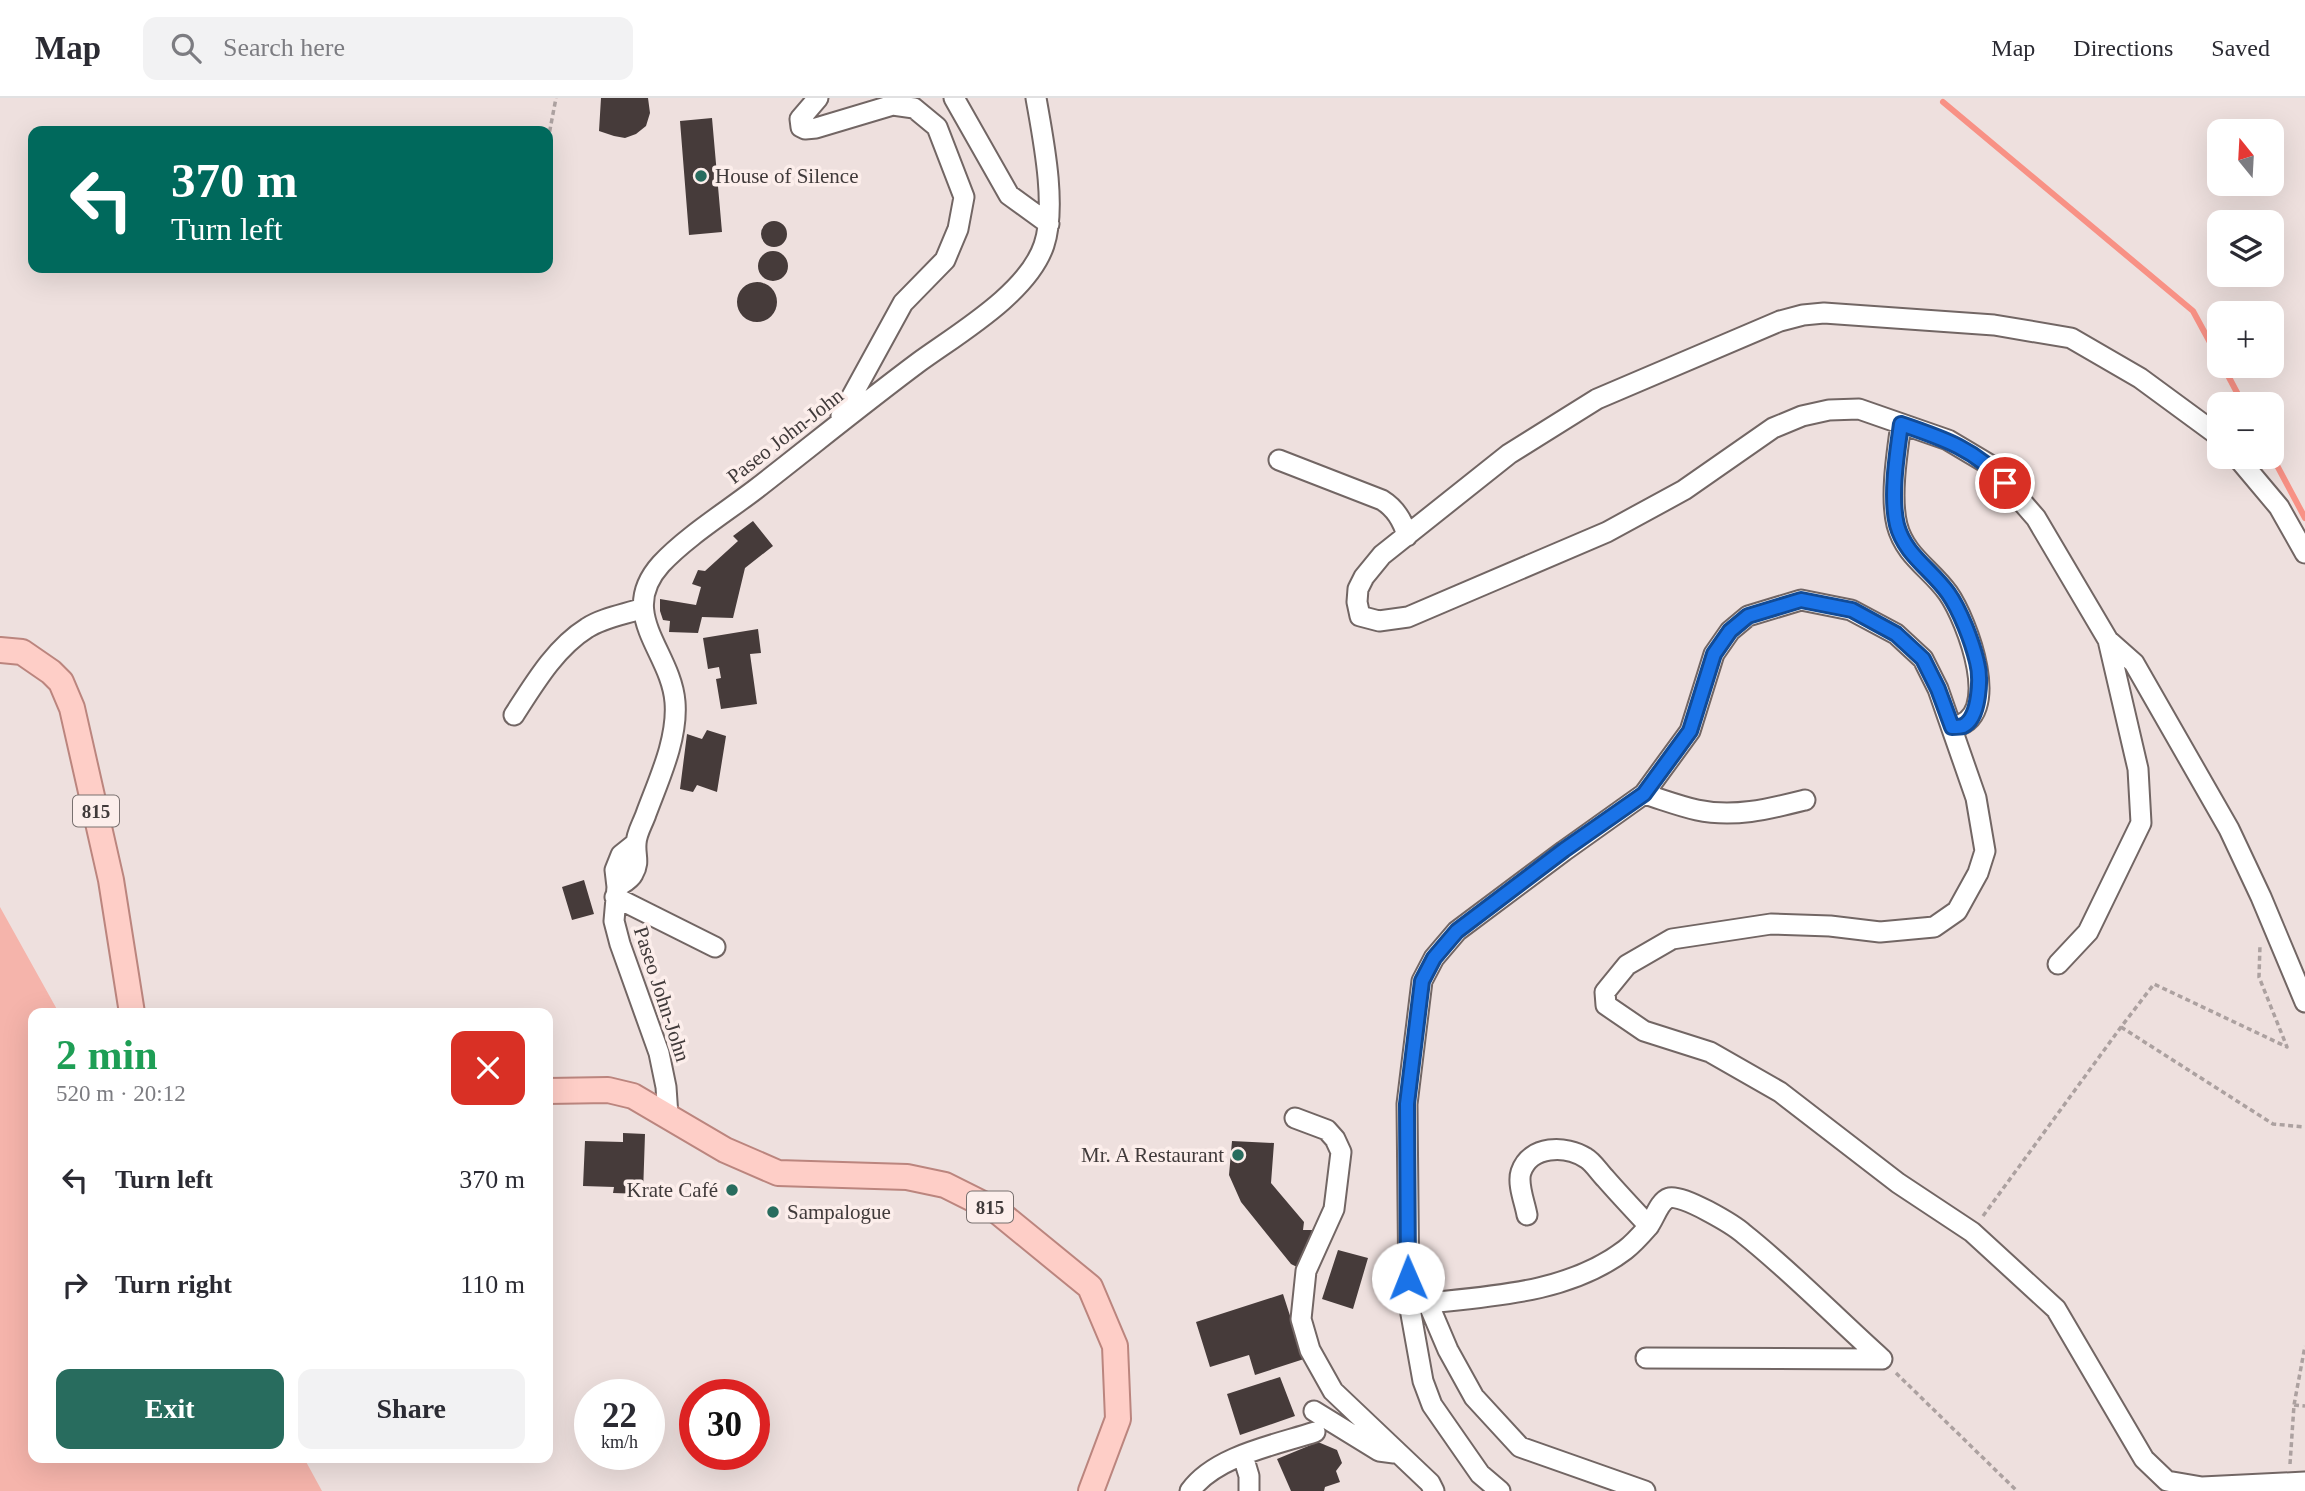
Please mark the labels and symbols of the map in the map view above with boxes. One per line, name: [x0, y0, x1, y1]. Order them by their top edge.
north arrow: [2207, 119, 2284, 196]
place label: House of Silence: [715, 164, 858, 188]
marker: House of Silence: [693, 168, 709, 184]
street label: Paseo John-John: [722, 383, 848, 489]
pin: [1975, 453, 2035, 513]
road number: 815: [73, 796, 119, 826]
street label: Paseo John-John: [629, 923, 695, 1065]
place label: Mr. A Restaurant: [1081, 1143, 1224, 1167]
marker: Mr. A Restaurant: [1230, 1147, 1246, 1163]
place label: Krate Café: [626, 1178, 718, 1202]
marker: Krate Café: [724, 1182, 740, 1198]
road number: 815: [967, 1191, 1013, 1222]
place label: Sampalogue: [787, 1200, 891, 1224]
marker: Sampalogue: [765, 1204, 781, 1220]
position arrow: [1371, 1241, 1445, 1315]
speed limit sign: 30: [679, 1379, 770, 1470]

